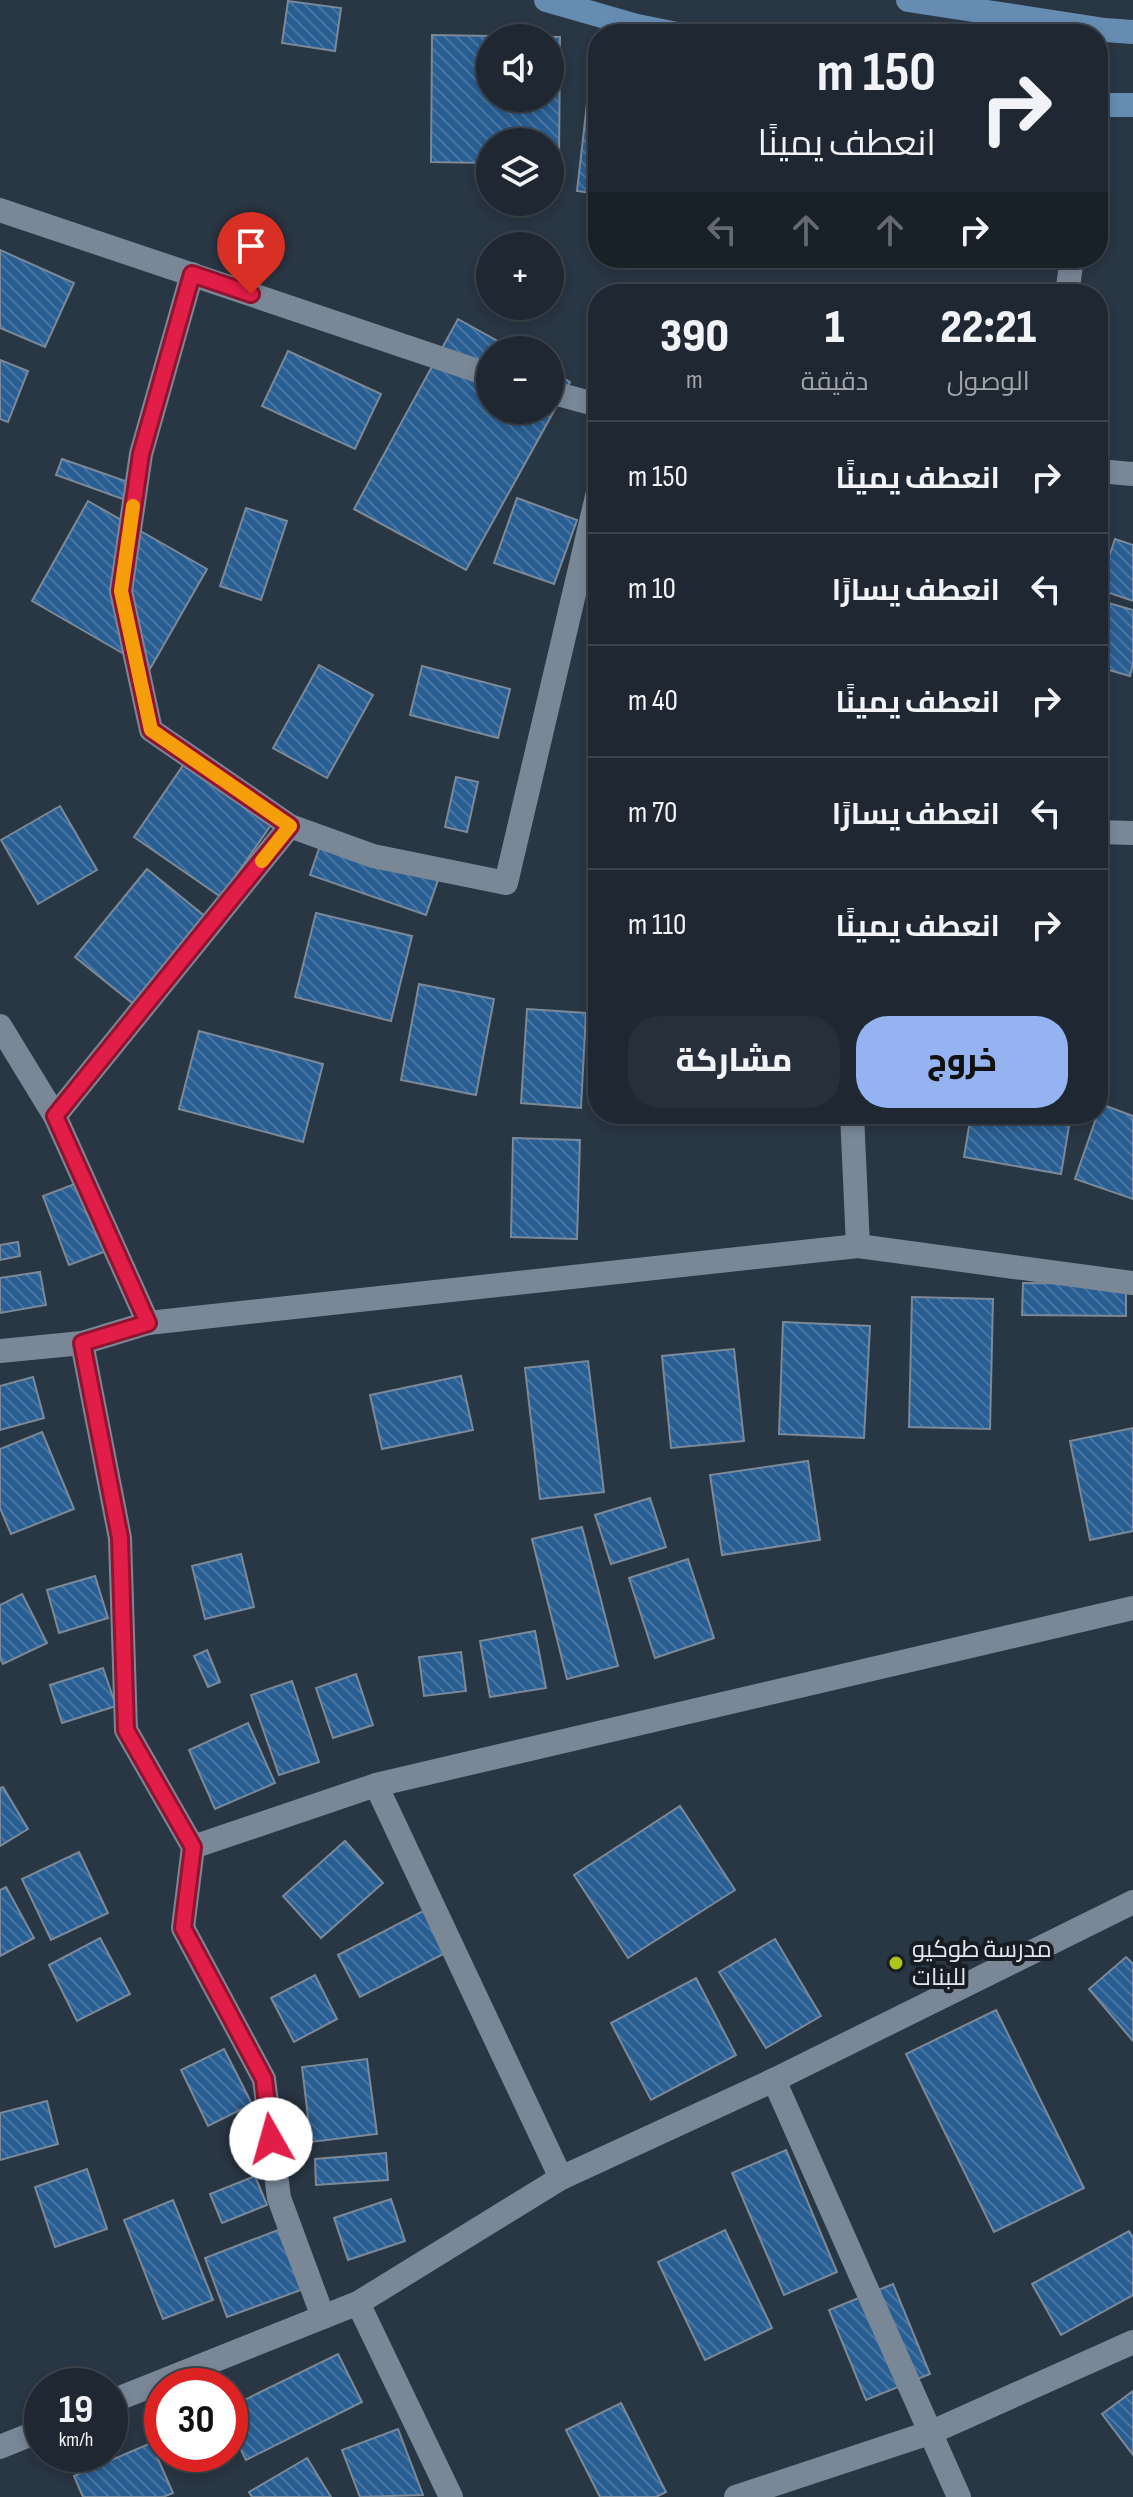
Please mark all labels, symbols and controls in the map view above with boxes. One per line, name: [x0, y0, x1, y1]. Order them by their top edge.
map controls: [476, 24, 564, 424]
button: sound: [476, 24, 564, 112]
text: 150 m: [817, 40, 936, 107]
icon: right: [964, 56, 1068, 160]
text: انعطف يمينًا: [757, 123, 936, 166]
button: layers: [476, 128, 564, 216]
icon: left: [700, 208, 744, 252]
icon: ahead: [784, 208, 828, 252]
icon: ahead: [868, 208, 912, 252]
icon: right: [952, 208, 996, 252]
pin: [217, 212, 285, 294]
icon: arrive: [229, 224, 273, 268]
button: +: [476, 232, 564, 320]
text: 1: [825, 299, 844, 356]
text: 22:21: [940, 299, 1036, 356]
text: 390: [660, 308, 729, 365]
button: −: [476, 336, 564, 424]
text: m: [686, 365, 703, 396]
text: دقيقة: [801, 367, 868, 398]
text: الوصول: [947, 367, 1030, 398]
icon: right: [1024, 455, 1068, 499]
text: 150 m: [628, 459, 688, 495]
text: انعطف يمينًا: [835, 461, 1000, 497]
icon: left: [1024, 567, 1068, 611]
text: 10 m: [628, 571, 676, 607]
text: انعطف يسارًا: [832, 573, 1000, 609]
icon: right: [1024, 679, 1068, 723]
text: 40 m: [628, 683, 678, 719]
text: انعطف يمينًا: [835, 685, 1000, 721]
icon: left: [1024, 791, 1068, 835]
text: 70 m: [628, 795, 677, 831]
text: انعطف يسارًا: [832, 797, 1000, 833]
icon: right: [1024, 903, 1068, 947]
text: 110 m: [628, 907, 686, 943]
text: انعطف يمينًا: [835, 909, 1000, 945]
button: مشاركة: [628, 1016, 840, 1108]
button: خروج: [856, 1016, 1068, 1108]
place label: مدرسة طوكيو للبنات: [912, 1935, 1052, 1992]
marker: مدرسة طوكيو للبنات: [887, 1954, 905, 1972]
position arrow: [229, 2097, 313, 2181]
speed limit sign: 30: [144, 2368, 248, 2472]
text: 19: [59, 2386, 93, 2434]
text: km/h: [59, 2428, 93, 2452]

